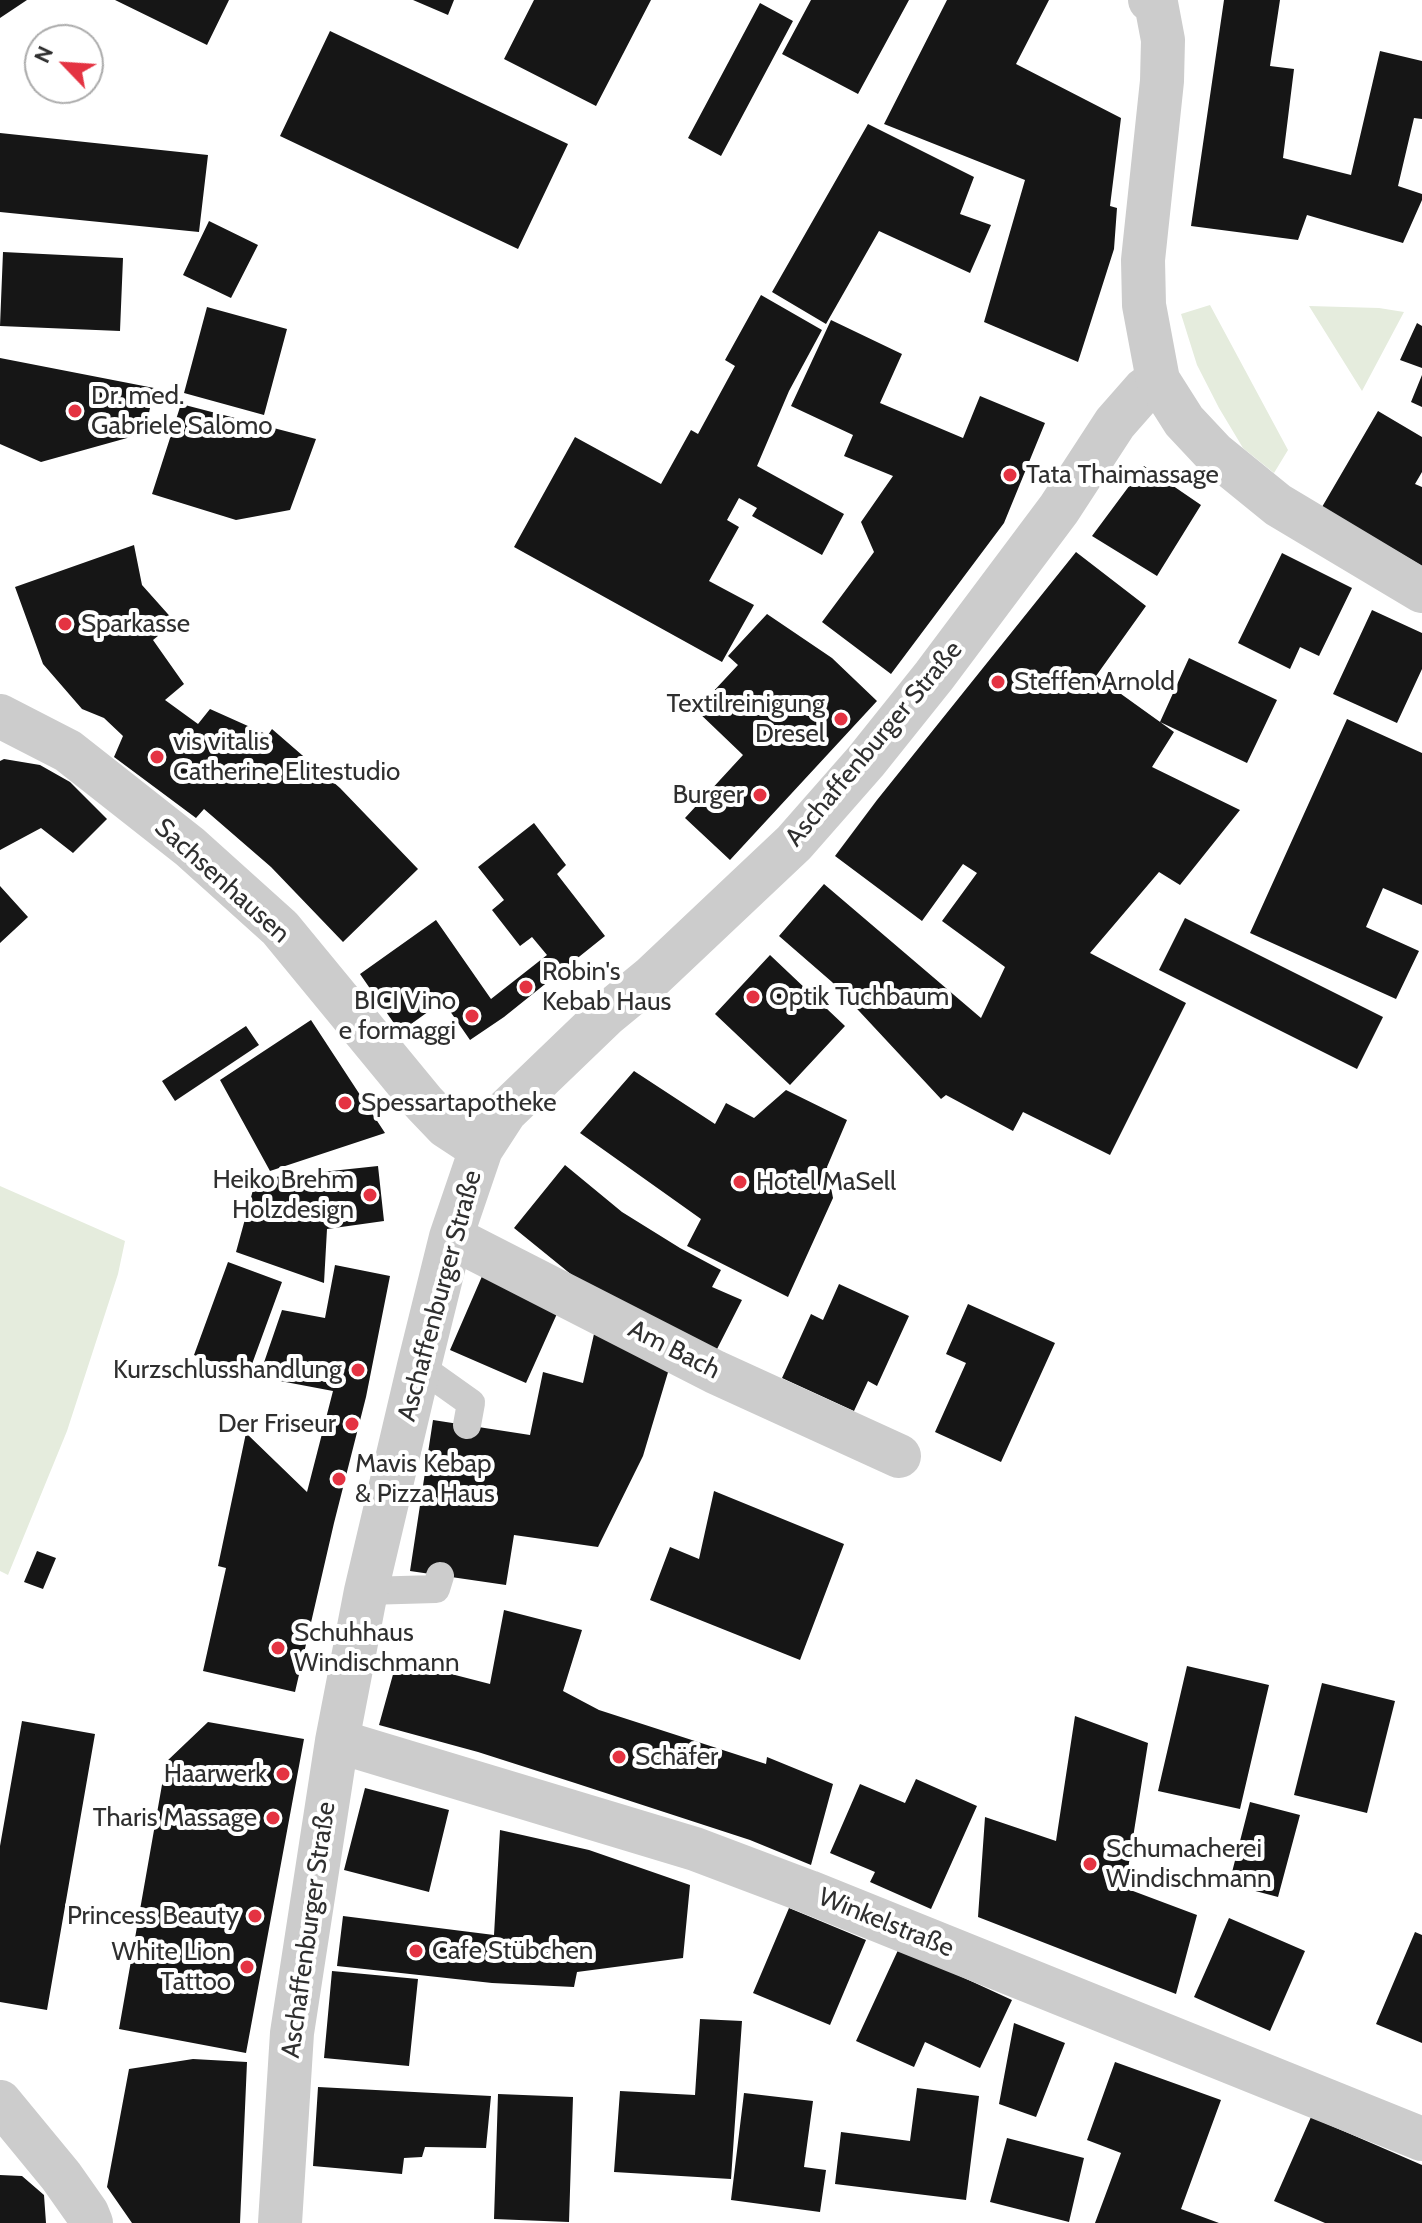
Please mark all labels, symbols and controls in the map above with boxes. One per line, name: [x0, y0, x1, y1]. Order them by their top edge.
north arrow: [24, 24, 104, 104]
text: N: [28, 42, 59, 67]
place label: Dr. med. Gabriele Salomo: [91, 380, 273, 442]
marker: Dr. med. Gabriele Salomo: [66, 402, 84, 420]
place label: Tata Thaimassage: [1026, 459, 1219, 491]
marker: Tata Thaimassage: [1001, 466, 1019, 484]
place label: Sparkasse: [81, 608, 190, 640]
marker: Sparkasse: [56, 615, 74, 633]
street label: Aschaffenburger Straße: [779, 635, 969, 853]
place label: Steffen Arnold: [1014, 666, 1175, 698]
marker: Steffen Arnold: [989, 673, 1007, 691]
place label: Textilreinigung Dresel: [666, 688, 825, 750]
marker: Textilreinigung Dresel: [832, 710, 850, 728]
place label: vis vitalis Catherine Elitestudio: [173, 726, 400, 788]
marker: vis vitalis Catherine Elitestudio: [148, 748, 166, 766]
place label: Burger: [672, 779, 744, 811]
marker: Burger: [751, 786, 769, 804]
street label: Sachsenhausen: [148, 812, 296, 950]
place label: Robin's Kebab Haus: [542, 956, 671, 1018]
marker: Robin's Kebab Haus: [517, 978, 535, 996]
place label: Optik Tuchbaum: [769, 981, 949, 1013]
place label: BICI Vino e formaggi: [339, 985, 456, 1046]
marker: Optik Tuchbaum: [744, 988, 762, 1006]
marker: BICI Vino e formaggi: [463, 1007, 481, 1025]
place label: Spessartapotheke: [361, 1087, 556, 1119]
marker: Spessartapotheke: [336, 1094, 354, 1112]
place label: Heiko Brehm Holzdesign: [213, 1164, 354, 1226]
place label: Hotel MaSell: [756, 1166, 896, 1198]
street label: Aschaffenburger Straße: [391, 1167, 489, 1425]
marker: Hotel MaSell: [731, 1173, 749, 1191]
marker: Heiko Brehm Holzdesign: [361, 1186, 379, 1204]
street label: Am Bach: [623, 1314, 725, 1386]
place label: Kurzschlusshandlung: [113, 1354, 342, 1386]
marker: Kurzschlusshandlung: [349, 1361, 367, 1379]
place label: Der Friseur: [218, 1408, 336, 1440]
marker: Der Friseur: [343, 1415, 361, 1433]
place label: Mavis Kebap & Pizza Haus: [355, 1448, 495, 1510]
marker: Mavis Kebap & Pizza Haus: [330, 1470, 348, 1488]
place label: Schuhhaus Windischmann: [294, 1617, 459, 1678]
marker: Schuhhaus Windischmann: [269, 1639, 287, 1657]
place label: Schäfer: [635, 1741, 718, 1773]
marker: Schäfer: [610, 1748, 628, 1766]
place label: Haarwerk: [164, 1758, 267, 1790]
marker: Haarwerk: [274, 1765, 292, 1783]
street label: Aschaffenburger Straße: [276, 1800, 342, 2060]
place label: Tharis Massage: [93, 1802, 257, 1834]
marker: Tharis Massage: [264, 1809, 282, 1827]
place label: Schumacherei Windischmann: [1106, 1833, 1271, 1894]
marker: Schumacherei Windischmann: [1081, 1855, 1099, 1873]
street label: Winkelstraße: [814, 1882, 958, 1964]
place label: Princess Beauty: [67, 1900, 239, 1932]
marker: Princess Beauty: [246, 1907, 264, 1925]
place label: Cafe Stübchen: [432, 1935, 593, 1967]
place label: White Lion Tattoo: [112, 1936, 231, 1998]
marker: Cafe Stübchen: [407, 1942, 425, 1960]
marker: White Lion Tattoo: [238, 1958, 256, 1976]

